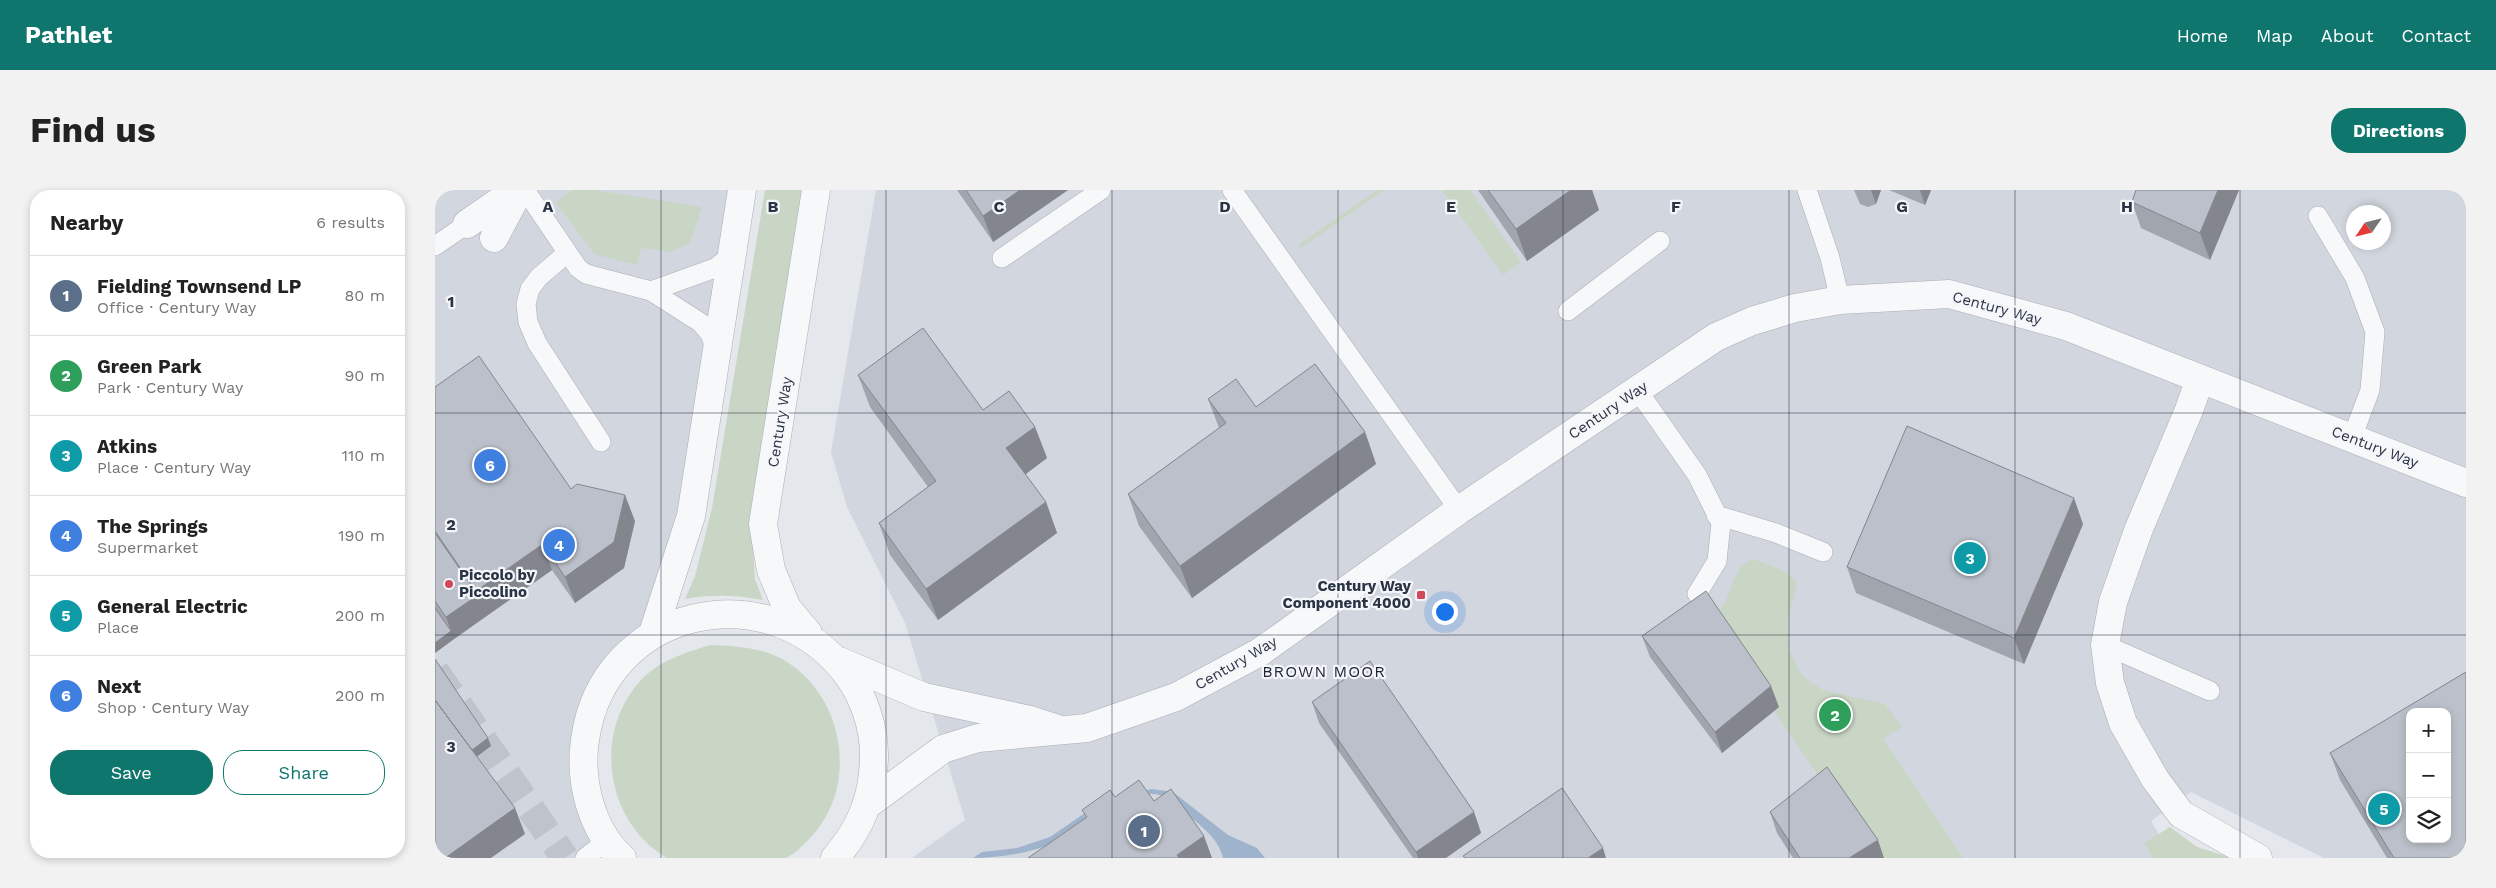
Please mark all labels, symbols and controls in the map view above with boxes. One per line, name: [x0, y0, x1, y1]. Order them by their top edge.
text: Pathlet: [25, 21, 112, 49]
text: Home: [2177, 25, 2228, 46]
text: Map: [2256, 25, 2293, 46]
text: About: [2321, 25, 2373, 46]
text: Contact: [2401, 25, 2471, 46]
button: Directions: [2331, 108, 2466, 153]
text: Find us: [30, 109, 156, 151]
text: A: [543, 197, 554, 216]
text: B: [768, 197, 779, 216]
text: C: [994, 197, 1005, 216]
text: D: [1219, 197, 1231, 216]
text: E: [1446, 197, 1456, 216]
text: F: [1671, 197, 1681, 216]
text: G: [1896, 197, 1908, 216]
text: H: [2121, 197, 2133, 216]
north arrow: [2346, 205, 2391, 250]
text: Nearby: [50, 210, 123, 235]
text: 6 results: [316, 213, 385, 232]
text: Fielding Townsend LP: [97, 275, 301, 298]
text: 1: [63, 286, 69, 305]
text: 80 m: [344, 286, 385, 305]
street label: Century Way: [1950, 287, 2044, 329]
text: 1: [448, 292, 454, 311]
text: Office · Century Way: [97, 298, 256, 317]
text: Green Park: [97, 355, 202, 378]
text: 2: [61, 366, 71, 385]
text: 90 m: [344, 366, 385, 385]
street label: Century Way: [764, 375, 796, 469]
street label: Century Way: [1565, 377, 1651, 443]
text: Park · Century Way: [97, 378, 243, 397]
street label: Century Way: [2329, 422, 2421, 472]
text: Atkins: [97, 435, 157, 458]
text: 3: [61, 446, 71, 465]
text: 110 m: [342, 446, 385, 465]
pin: 6: [474, 446, 506, 484]
text: Place · Century Way: [97, 458, 251, 477]
text: The Springs: [97, 515, 208, 538]
text: 2: [446, 515, 456, 534]
text: 4: [61, 526, 71, 545]
text: 190 m: [338, 526, 385, 545]
pin: 4: [543, 526, 575, 564]
text: Supermarket: [97, 538, 198, 557]
pin: 3: [1954, 539, 1986, 577]
place label: Piccolo by Piccolino: [459, 566, 536, 601]
place label: Century Way Component 4000: [1283, 577, 1412, 612]
marker: Piccolo by Piccolino: [443, 578, 455, 590]
marker: Century Way Component 4000: [1415, 589, 1427, 601]
text: General Electric: [97, 595, 248, 618]
your location: [1432, 599, 1458, 625]
text: 5: [61, 606, 71, 625]
text: 200 m: [335, 606, 385, 625]
text: Place: [97, 618, 139, 637]
street label: Century Way: [1192, 632, 1280, 694]
district label: BROWN MOOR: [1262, 662, 1386, 681]
text: Next: [97, 675, 141, 698]
text: 6: [61, 686, 71, 705]
text: 200 m: [335, 686, 385, 705]
pin: 2: [1819, 696, 1851, 734]
text: Shop · Century Way: [97, 698, 249, 717]
map controls: [2406, 708, 2451, 843]
button: +: [2406, 708, 2451, 753]
text: 3: [446, 737, 456, 756]
button: Save: [50, 750, 213, 795]
button: Share: [223, 750, 385, 795]
button: −: [2406, 753, 2451, 798]
pin: 5: [2368, 790, 2400, 828]
button: layers: [2406, 798, 2451, 843]
pin: 1: [1128, 812, 1160, 850]

